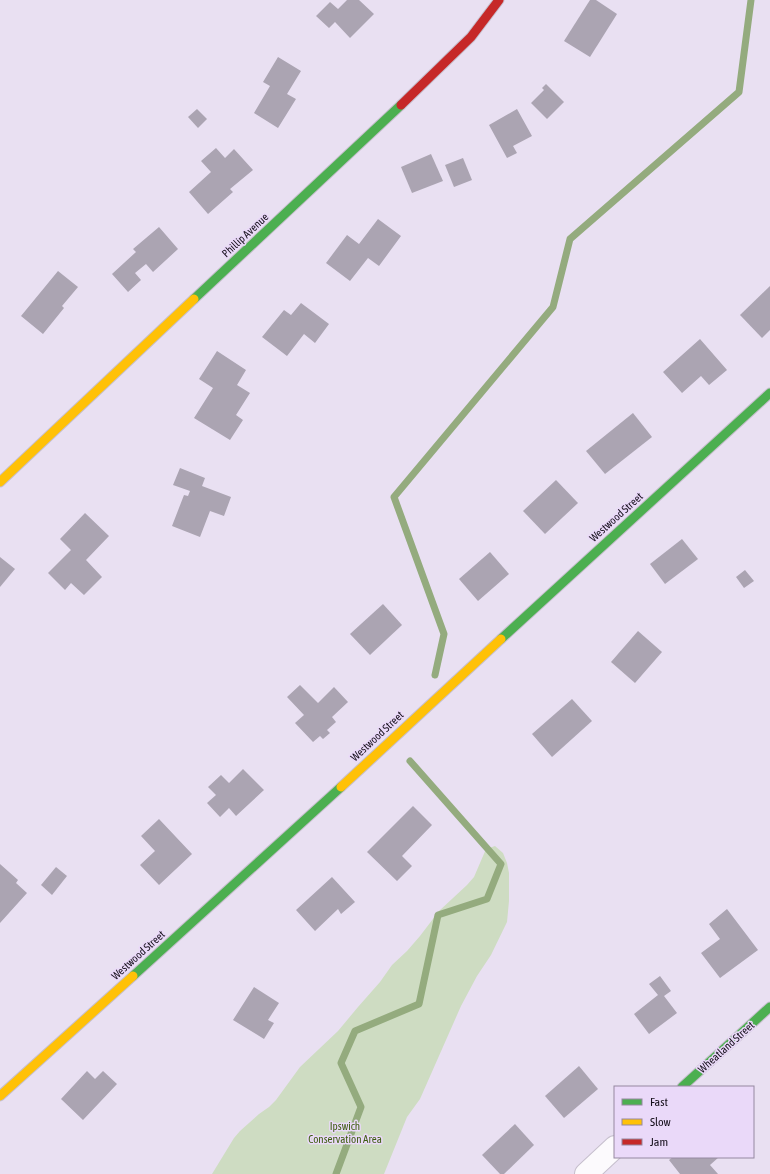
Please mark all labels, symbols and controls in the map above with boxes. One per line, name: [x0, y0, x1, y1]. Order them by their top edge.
street label: Phillip Avenue: [219, 211, 271, 259]
street label: Westwood Street: [587, 490, 645, 544]
street label: Westwood Street: [348, 709, 406, 763]
street label: Westwood Street: [109, 928, 167, 982]
street label: Wheatland Street: [696, 1019, 756, 1075]
legend: [614, 1086, 754, 1158]
text: Fast: [650, 1095, 668, 1109]
text: Slow: [650, 1115, 671, 1129]
park label: Ipswich Conservation Area: [308, 1120, 382, 1145]
text: Jam: [650, 1135, 668, 1149]

